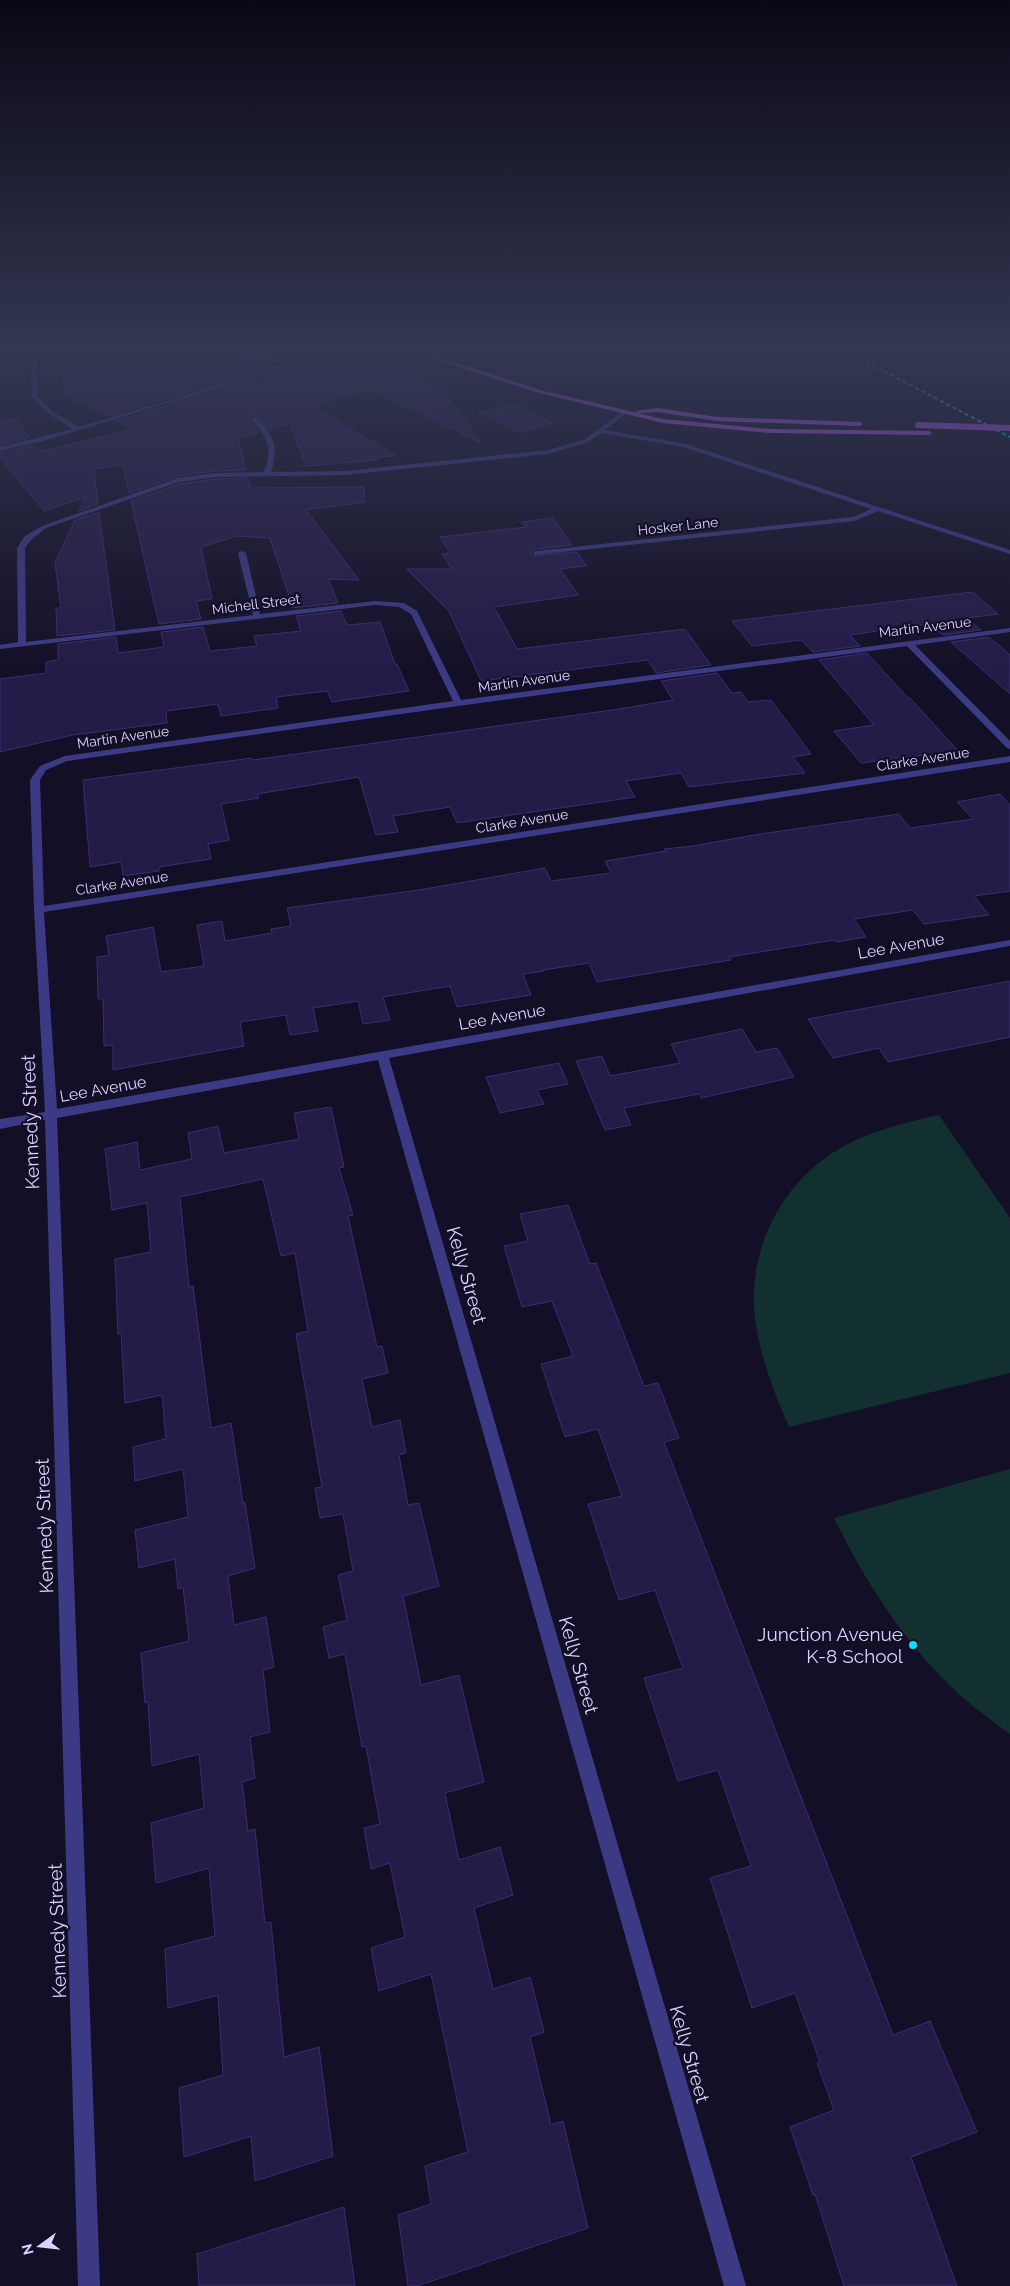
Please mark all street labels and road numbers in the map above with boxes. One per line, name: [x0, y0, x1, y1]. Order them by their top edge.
street label: Hosker Lane: [637, 514, 719, 538]
street label: Michell Street: [211, 591, 301, 617]
street label: Martin Avenue: [878, 613, 972, 641]
street label: Martin Avenue: [477, 667, 571, 695]
street label: Martin Avenue: [76, 723, 170, 751]
street label: Clarke Avenue: [876, 744, 970, 774]
street label: Clarke Avenue: [475, 806, 569, 836]
street label: Clarke Avenue: [75, 868, 169, 898]
street label: Lee Avenue: [856, 929, 946, 963]
street label: Lee Avenue: [457, 1000, 547, 1034]
street label: Kennedy Street: [17, 1053, 43, 1190]
street label: Lee Avenue: [58, 1072, 148, 1106]
street label: Kelly Street: [443, 1224, 492, 1327]
street label: Kennedy Street: [31, 1457, 57, 1594]
street label: Kelly Street: [555, 1614, 604, 1717]
street label: Kennedy Street: [44, 1862, 70, 1999]
street label: Kelly Street: [666, 2003, 715, 2106]

